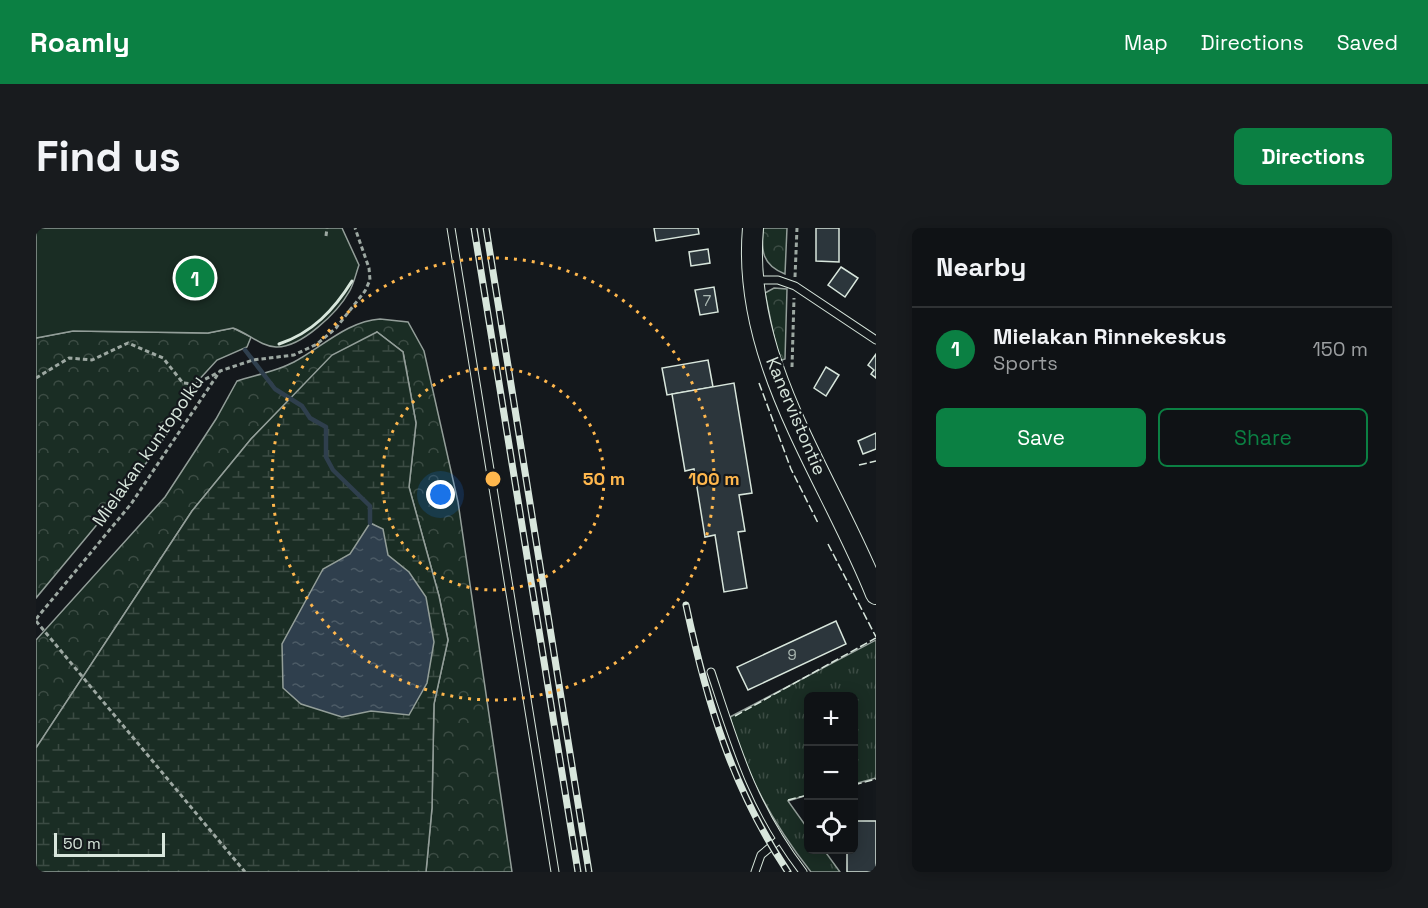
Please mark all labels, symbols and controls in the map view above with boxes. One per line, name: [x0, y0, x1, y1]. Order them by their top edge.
text: Roamly: [30, 24, 130, 60]
text: Map: [1124, 29, 1168, 56]
text: Directions: [1201, 29, 1304, 56]
text: Saved: [1337, 29, 1398, 56]
button: Directions: [1234, 128, 1392, 185]
text: Find us: [36, 130, 181, 183]
text: Nearby: [936, 250, 1026, 284]
pin: 1: [176, 256, 214, 300]
house number: 7: [703, 291, 711, 310]
text: Mielakan Rinnekeskus: [993, 322, 1227, 350]
text: 1: [951, 336, 960, 362]
text: 150 m: [1313, 336, 1368, 362]
text: Sports: [993, 350, 1058, 376]
street label: Kanervistontie: [761, 353, 832, 478]
street label: Mielakan kuntopolku: [87, 371, 208, 531]
button: Save: [936, 408, 1146, 467]
button: Share: [1158, 408, 1368, 467]
text: 50 m: [583, 467, 625, 490]
text: 100 m: [688, 467, 740, 490]
centre of rings: [483, 469, 503, 489]
your location: [426, 480, 455, 509]
house number: 9: [787, 645, 797, 664]
map controls: [804, 692, 858, 854]
button: +: [804, 692, 858, 746]
button: −: [804, 746, 858, 800]
button: locate: [804, 800, 858, 854]
scale bar: [54, 830, 165, 858]
text: 50 m: [63, 833, 101, 854]

